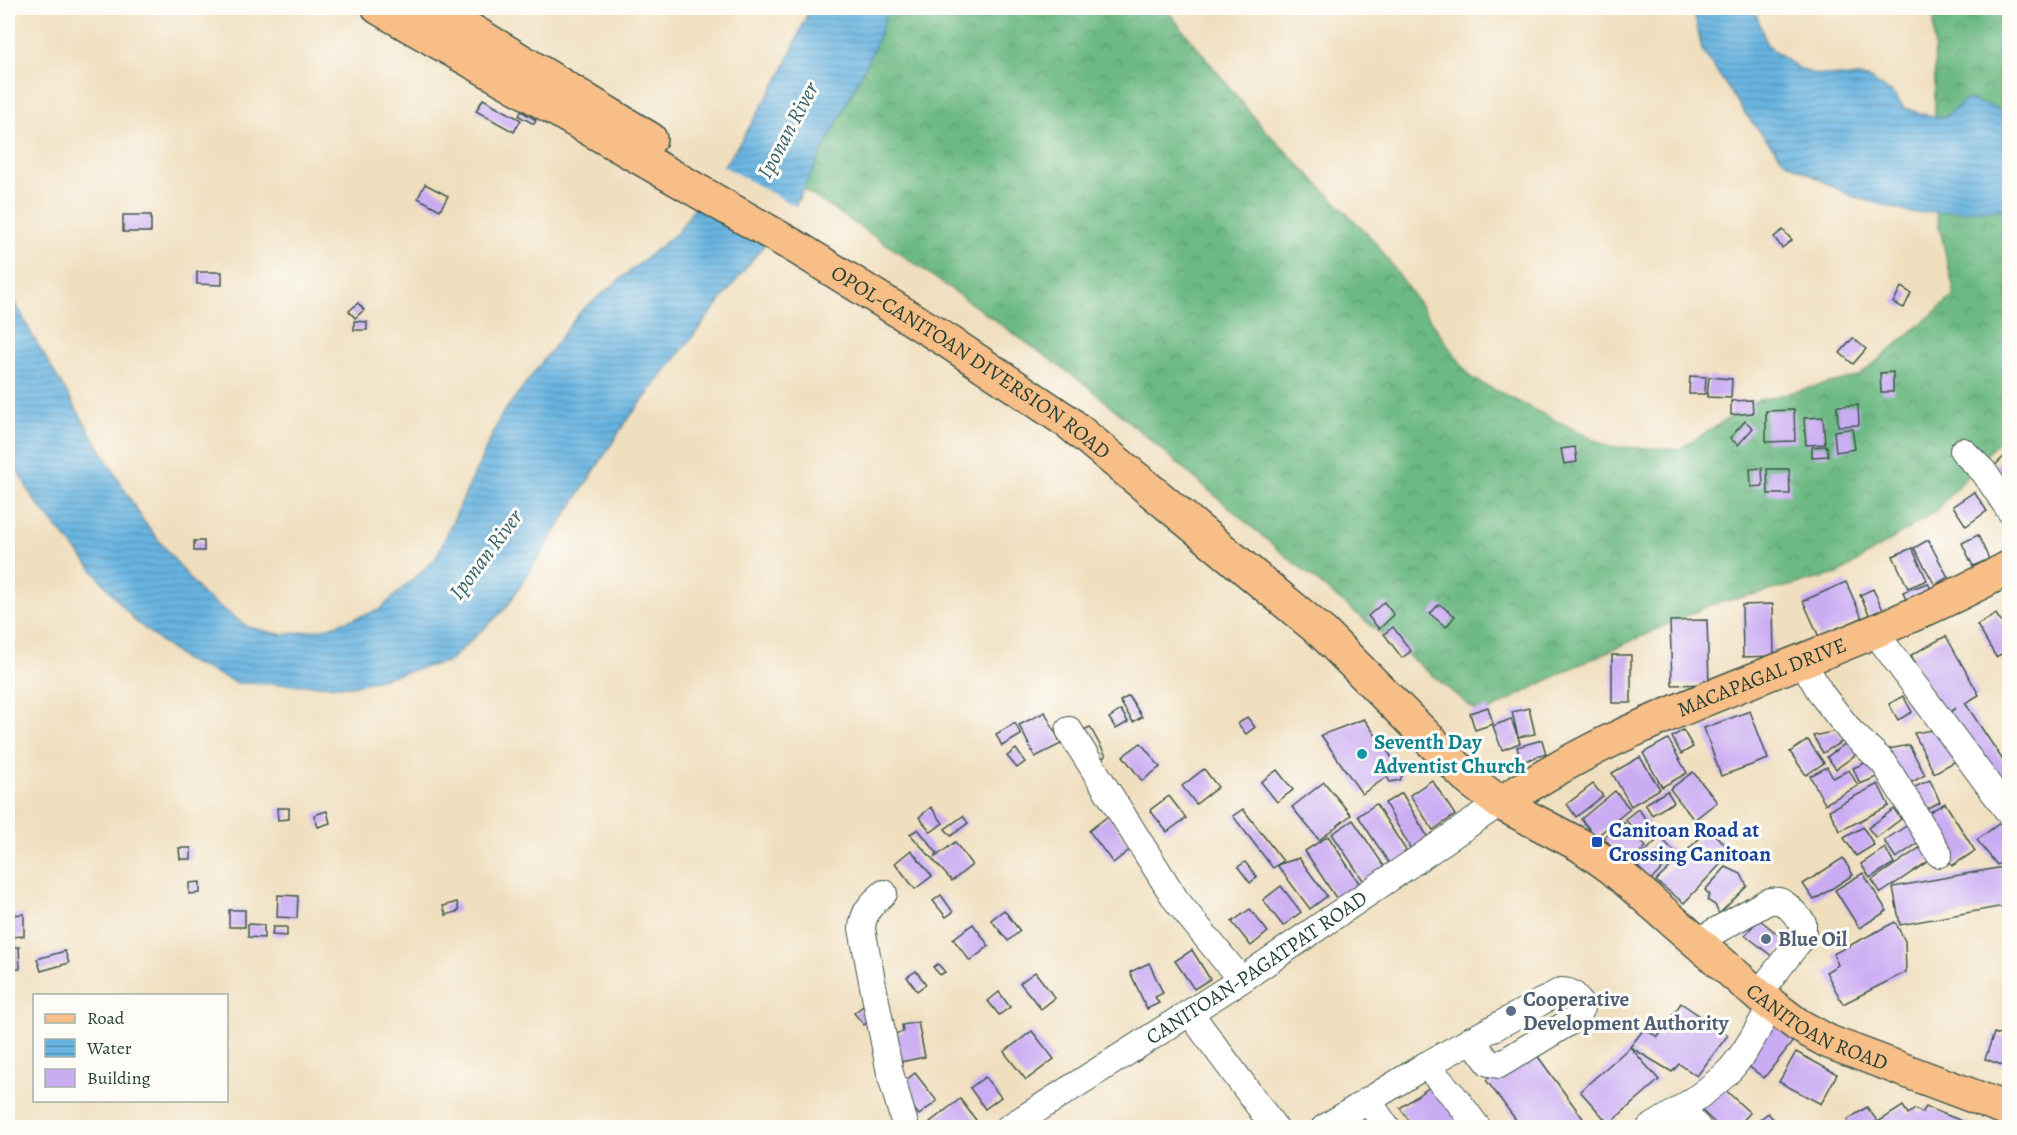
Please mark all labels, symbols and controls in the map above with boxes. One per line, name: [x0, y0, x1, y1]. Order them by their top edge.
water label: Iponan River: [750, 76, 827, 184]
street label: OPOL-CANITOAN DIVERSION ROAD: [826, 258, 1117, 466]
water label: Iponan River: [442, 502, 530, 606]
street label: MACAPAGAL DRIVE: [1673, 631, 1850, 723]
place label: Seventh Day Adventist Church: [1373, 728, 1526, 780]
marker: Seventh Day Adventist Church: [1355, 747, 1369, 761]
place label: Canitoan Road at Crossing Canitoan: [1609, 816, 1771, 868]
marker: Canitoan Road at Crossing Canitoan: [1590, 835, 1604, 849]
street label: CANITOAN-PAGATPAT ROAD: [1141, 884, 1373, 1051]
place label: Blue Oil: [1778, 925, 1848, 953]
marker: Blue Oil: [1759, 932, 1773, 946]
street label: CANITOAN ROAD: [1740, 977, 1892, 1077]
place label: Cooperative Development Authority: [1523, 985, 1730, 1037]
legend: [33, 994, 228, 1102]
marker: Cooperative Development Authority: [1504, 1004, 1518, 1018]
text: Road: [87, 1006, 125, 1030]
text: Water: [86, 1036, 132, 1060]
text: Building: [87, 1066, 151, 1090]

